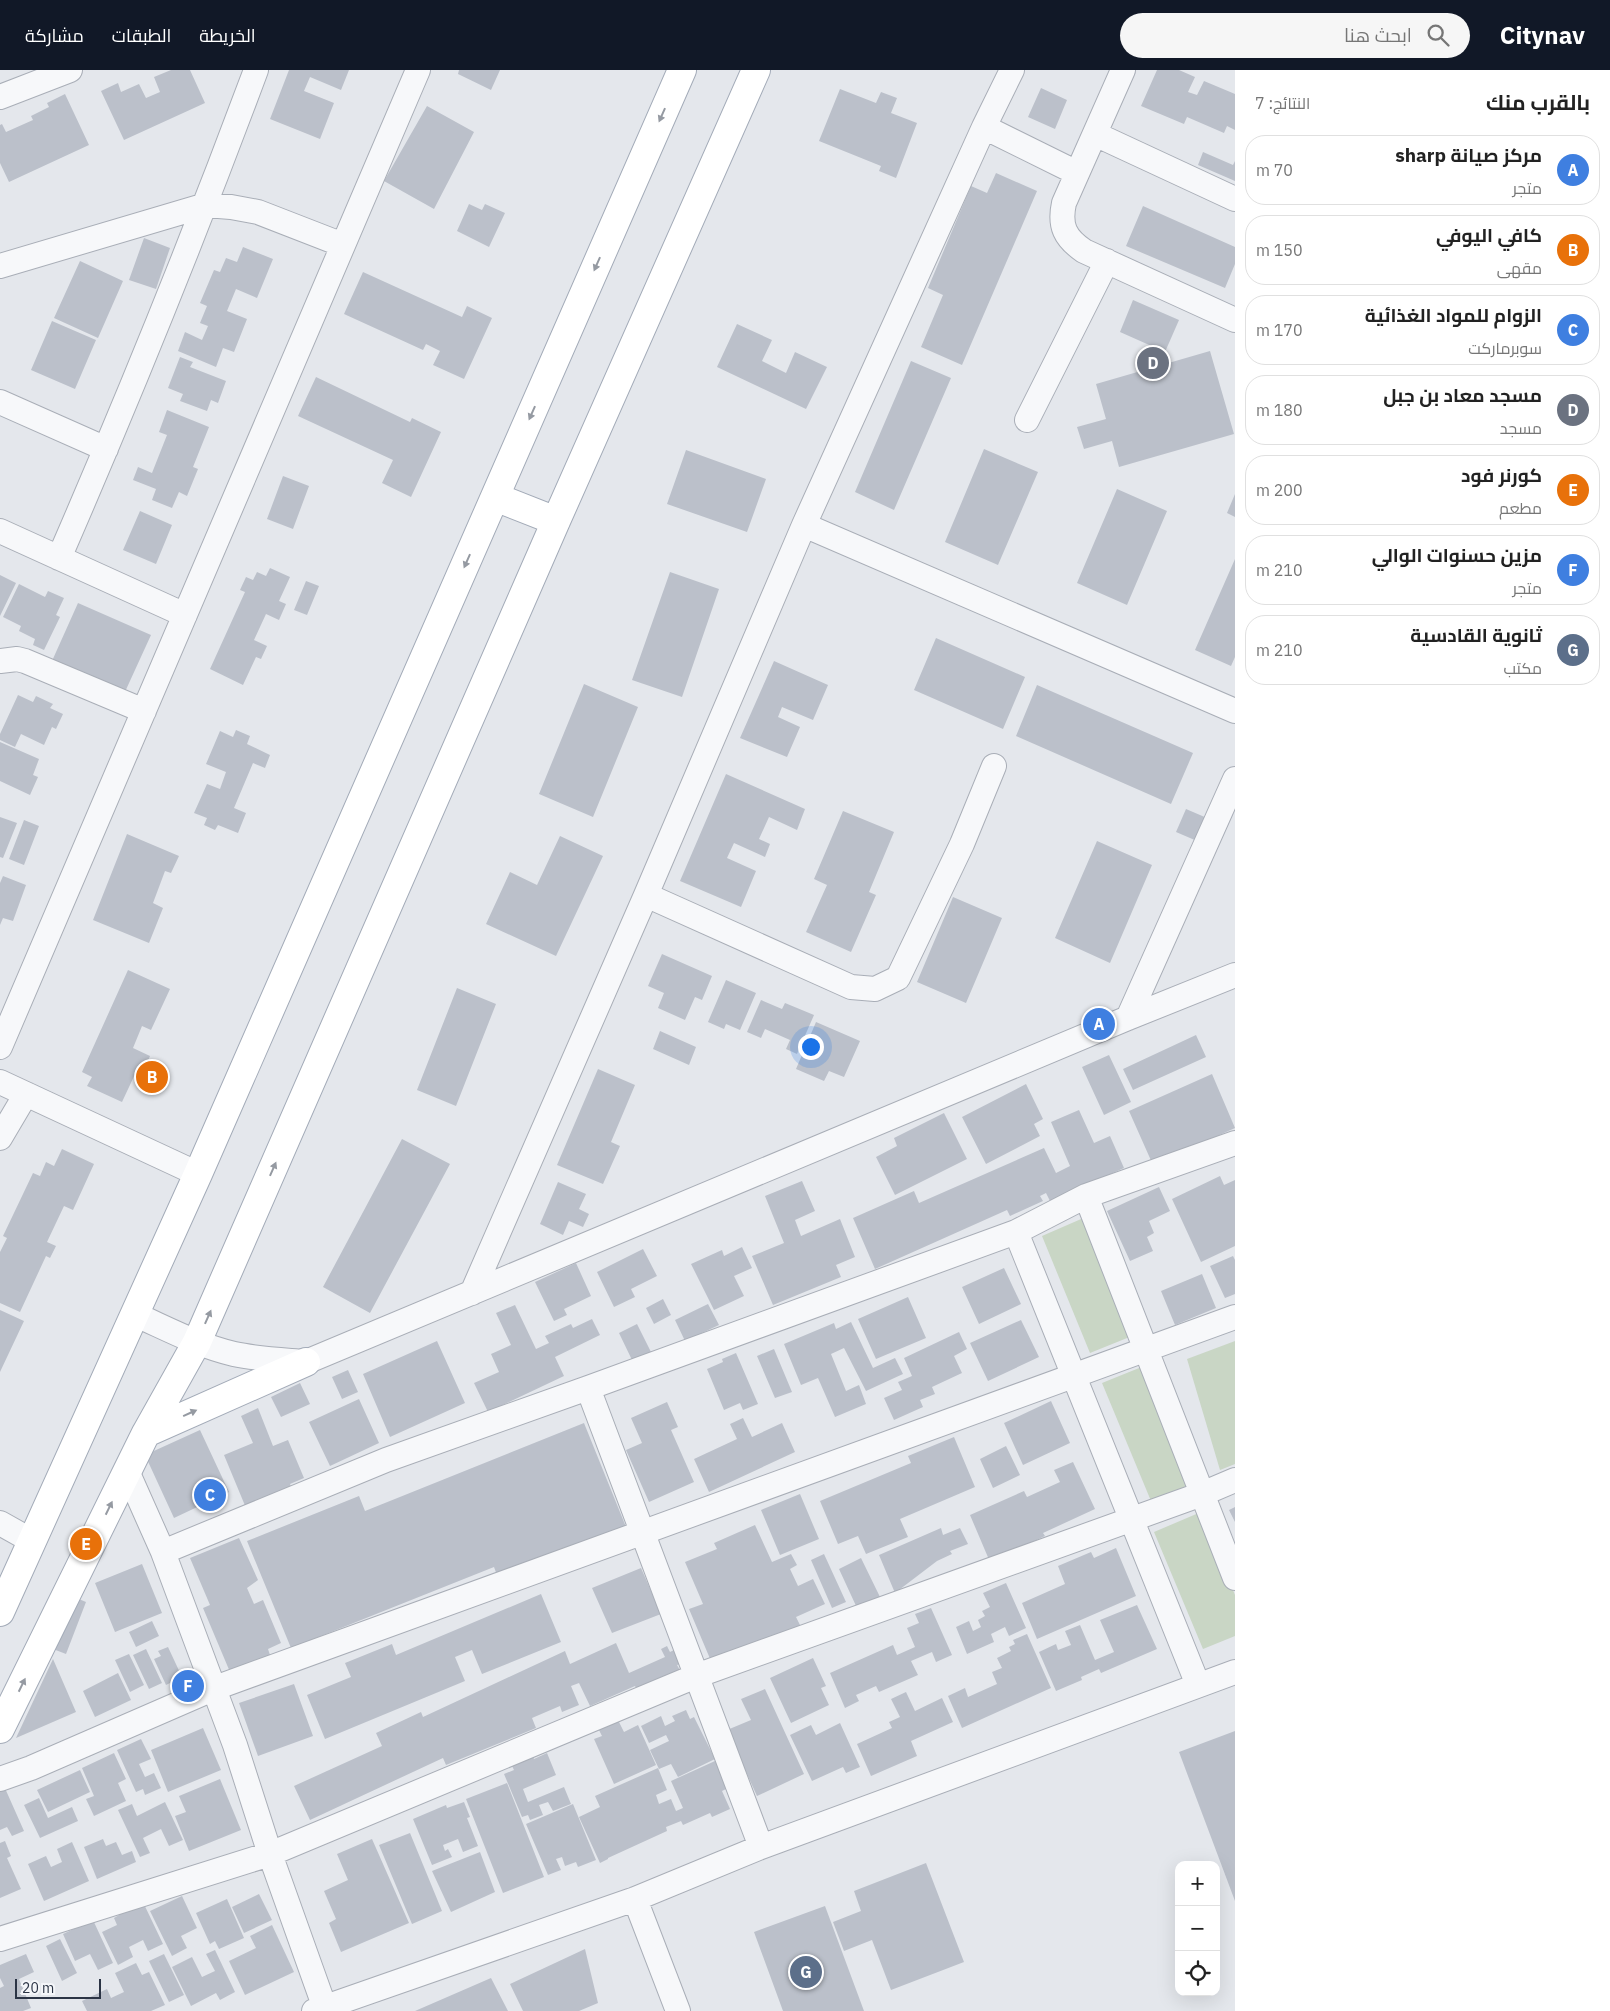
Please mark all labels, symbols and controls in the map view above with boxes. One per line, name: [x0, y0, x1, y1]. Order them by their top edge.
search box: [1120, 13, 1470, 58]
text: Citynav: [1500, 19, 1585, 51]
icon: search: [1424, 21, 1452, 49]
text: ابحث هنا: [1344, 23, 1412, 47]
text: مشاركة: [25, 24, 84, 47]
text: الطبقات: [112, 24, 171, 47]
text: الخريطة: [199, 24, 256, 47]
text: بالقرب منك: [1486, 88, 1590, 116]
text: النتائج: 7: [1255, 93, 1310, 113]
one-way arrow: [658, 108, 666, 122]
text: مركز صيانة sharp: [1395, 143, 1542, 167]
text: 70 m: [1256, 160, 1293, 180]
text: A: [1568, 160, 1578, 180]
text: متجر: [1513, 178, 1542, 198]
text: كافي اليوفي: [1436, 223, 1542, 247]
text: 150 m: [1256, 240, 1303, 260]
text: B: [1568, 240, 1578, 260]
one-way arrow: [593, 257, 601, 271]
text: مقهى: [1497, 258, 1542, 278]
text: الزوام للمواد الغذائية: [1365, 303, 1542, 327]
text: 170 m: [1256, 320, 1303, 340]
text: C: [1568, 320, 1578, 340]
text: سوبرماركت: [1468, 338, 1542, 358]
pin: D: [1137, 344, 1169, 382]
text: مسجد معاد بن جبل: [1383, 383, 1542, 407]
text: 180 m: [1256, 400, 1303, 420]
text: D: [1567, 400, 1579, 420]
one-way arrow: [528, 406, 536, 420]
text: مسجد: [1500, 418, 1542, 438]
text: كورنر فود: [1461, 463, 1542, 487]
text: 200 m: [1256, 480, 1303, 500]
text: E: [1568, 480, 1578, 500]
text: مطعم: [1499, 498, 1542, 518]
text: مزين حسنوات الوالي: [1372, 543, 1542, 567]
one-way arrow: [462, 554, 470, 568]
text: 210 m: [1256, 560, 1303, 580]
text: F: [1568, 560, 1578, 580]
text: متجر: [1513, 578, 1542, 598]
text: ثانوية القادسية: [1410, 623, 1542, 647]
text: 210 m: [1256, 640, 1303, 660]
text: G: [1567, 640, 1579, 660]
text: مكتب: [1503, 658, 1542, 678]
pin: A: [1083, 1005, 1115, 1043]
your location: [798, 1034, 824, 1060]
pin: B: [136, 1058, 168, 1096]
one-way arrow: [269, 1162, 277, 1176]
one-way arrow: [204, 1310, 212, 1324]
one-way arrow: [183, 1409, 197, 1417]
pin: C: [194, 1476, 226, 1514]
one-way arrow: [105, 1501, 113, 1515]
pin: E: [70, 1525, 102, 1563]
pin: F: [172, 1667, 204, 1705]
one-way arrow: [17, 1678, 26, 1693]
map controls: [1175, 1861, 1220, 1996]
button: +: [1175, 1861, 1220, 1906]
button: −: [1175, 1906, 1220, 1951]
button: locate: [1175, 1951, 1220, 1996]
pin: G: [790, 1953, 822, 1991]
scale bar: [15, 1976, 101, 1999]
text: 20 m: [22, 1979, 54, 1997]

